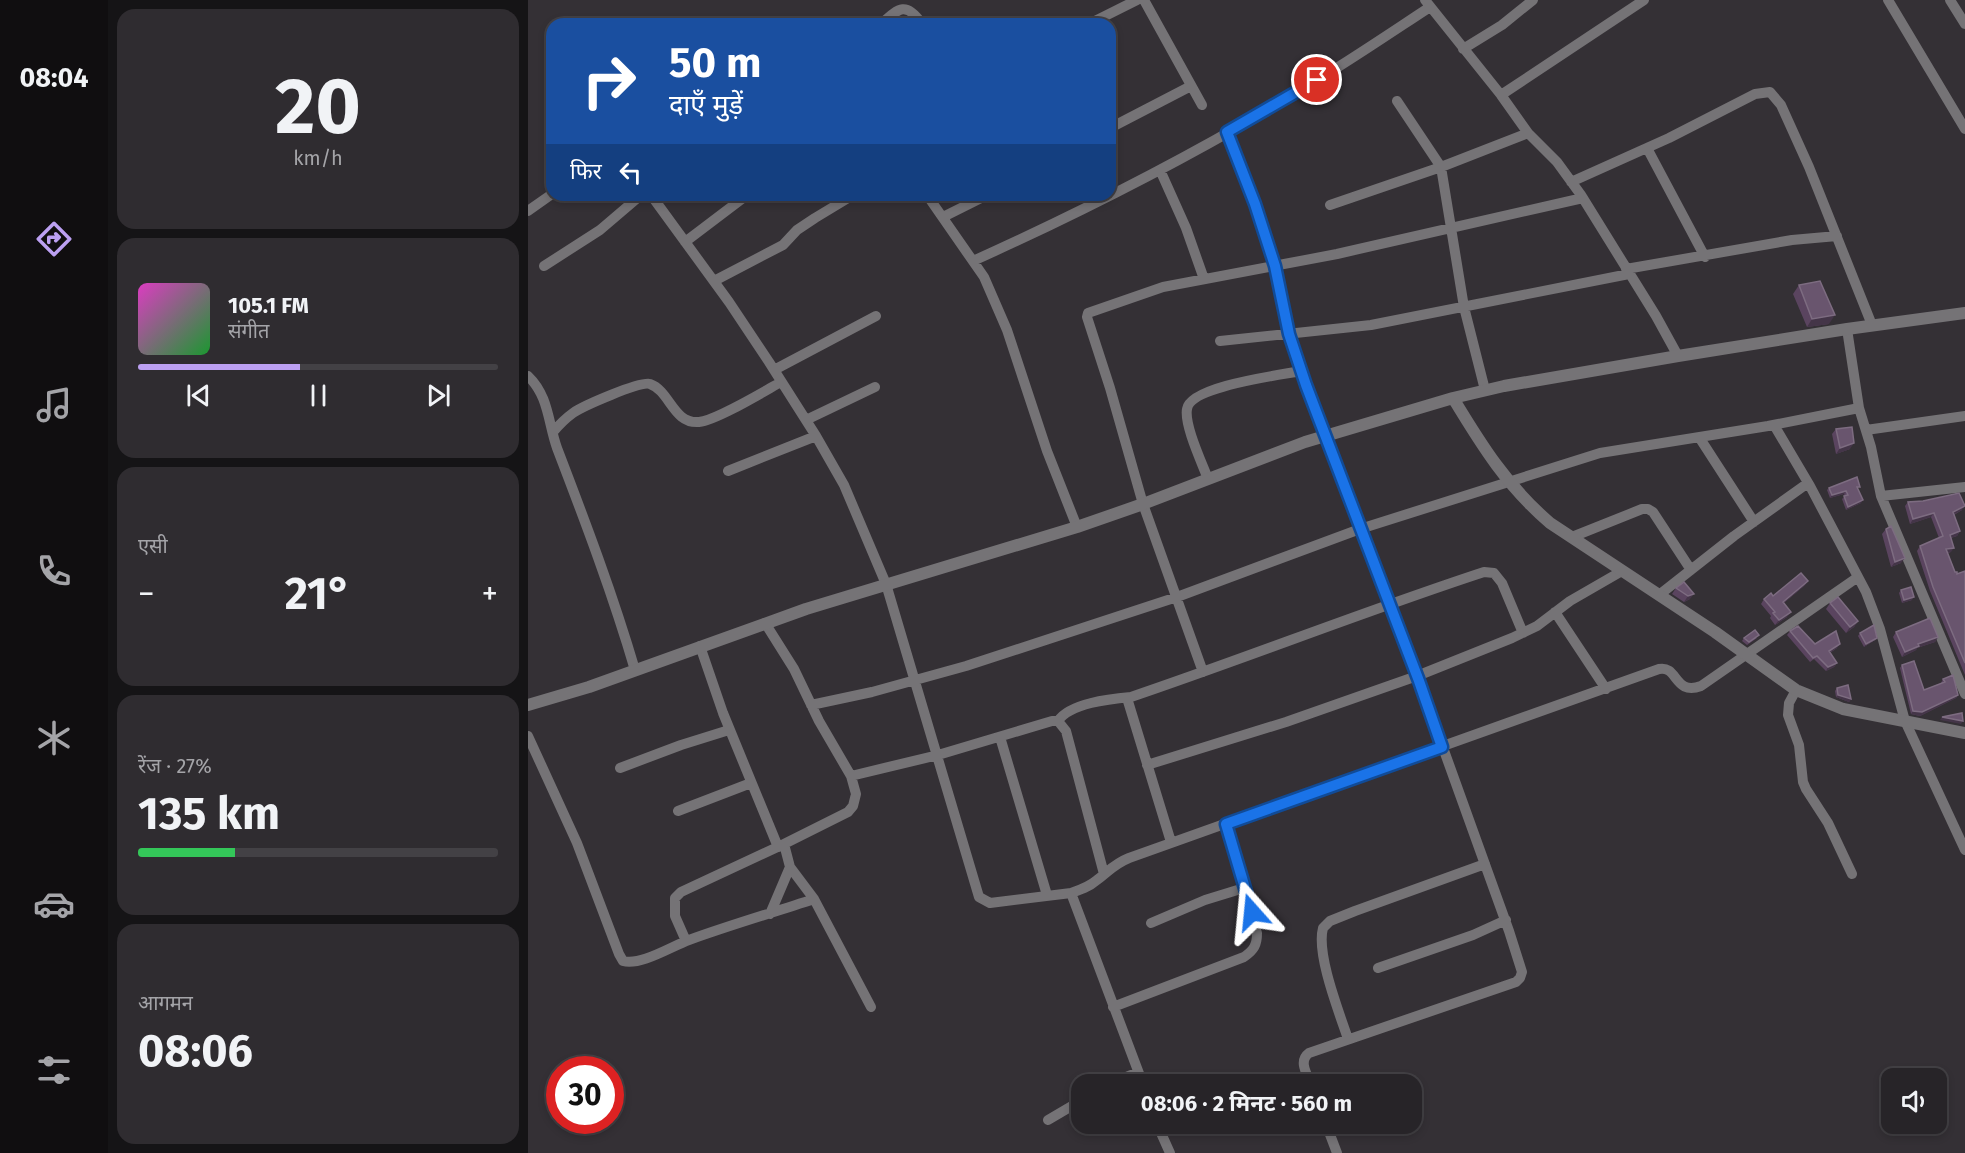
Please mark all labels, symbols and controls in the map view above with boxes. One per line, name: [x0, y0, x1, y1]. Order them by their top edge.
text: 50 m: [669, 38, 762, 88]
icon: right: [570, 42, 648, 120]
pin: [1291, 54, 1342, 105]
text: 20: [275, 60, 361, 154]
text: 08:04: [19, 62, 89, 94]
icon: arrive: [1300, 63, 1333, 96]
text: दाएँ मुड़ें: [669, 89, 743, 121]
text: km/h: [293, 146, 343, 170]
icon: left: [614, 156, 647, 189]
text: फिर: [570, 158, 602, 185]
icon: directions: [33, 218, 75, 260]
text: 105.1 FM: [228, 292, 309, 319]
text: संगीत: [228, 319, 269, 343]
icon: previous: [182, 379, 215, 412]
icon: pause: [302, 379, 335, 412]
icon: next: [422, 379, 455, 412]
icon: music: [33, 384, 75, 426]
text: एसी: [138, 534, 168, 558]
icon: phone: [33, 550, 75, 592]
text: 21°: [285, 567, 351, 621]
text: −: [138, 574, 155, 614]
text: +: [482, 574, 498, 614]
icon: climate: [33, 717, 75, 759]
text: रेंज · 27%: [138, 754, 212, 778]
text: 135 km: [138, 787, 280, 841]
position arrow: [1220, 880, 1284, 944]
icon: car: [33, 883, 75, 925]
text: आगमन: [138, 991, 193, 1015]
text: 08:06: [138, 1024, 253, 1078]
icon: filters: [33, 1049, 75, 1091]
speed limit sign: 30: [546, 1056, 624, 1134]
map controls: [1881, 1068, 1947, 1134]
button: sound: [1881, 1068, 1947, 1134]
text: 08:06 · 2 मिनट · 560 m: [1141, 1090, 1352, 1117]

